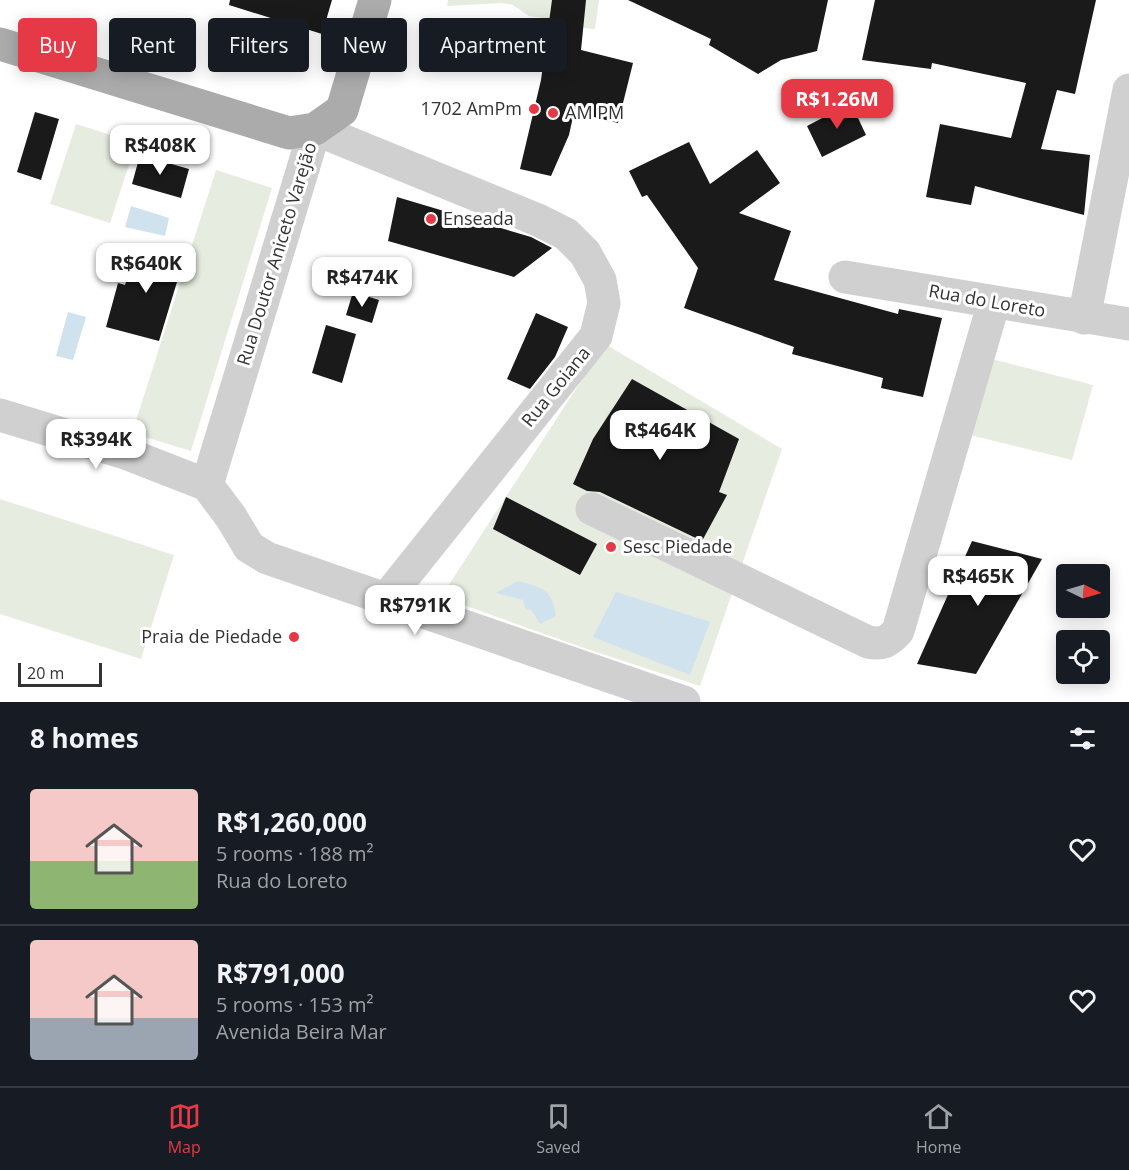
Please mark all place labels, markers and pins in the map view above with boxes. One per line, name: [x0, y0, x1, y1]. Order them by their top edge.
pin: R$1.26M: [782, 79, 892, 130]
place label: 1702 AmPm: [421, 96, 522, 120]
place label: AM PM: [565, 100, 624, 124]
marker: 1702 AmPm: [527, 102, 541, 116]
marker: AM PM: [546, 106, 560, 120]
pin: R$408K: [111, 125, 209, 176]
place label: Enseada: [443, 206, 514, 230]
marker: Enseada: [424, 212, 438, 226]
pin: R$640K: [97, 243, 195, 294]
pin: R$474K: [313, 257, 411, 308]
pin: R$464K: [611, 410, 709, 461]
pin: R$394K: [47, 419, 145, 470]
place label: Sesc Piedade: [623, 534, 732, 558]
marker: Sesc Piedade: [604, 540, 618, 554]
pin: R$465K: [929, 556, 1027, 607]
pin: R$791K: [366, 585, 464, 636]
place label: Praia de Piedade: [141, 624, 282, 648]
marker: Praia de Piedade: [287, 630, 301, 644]

